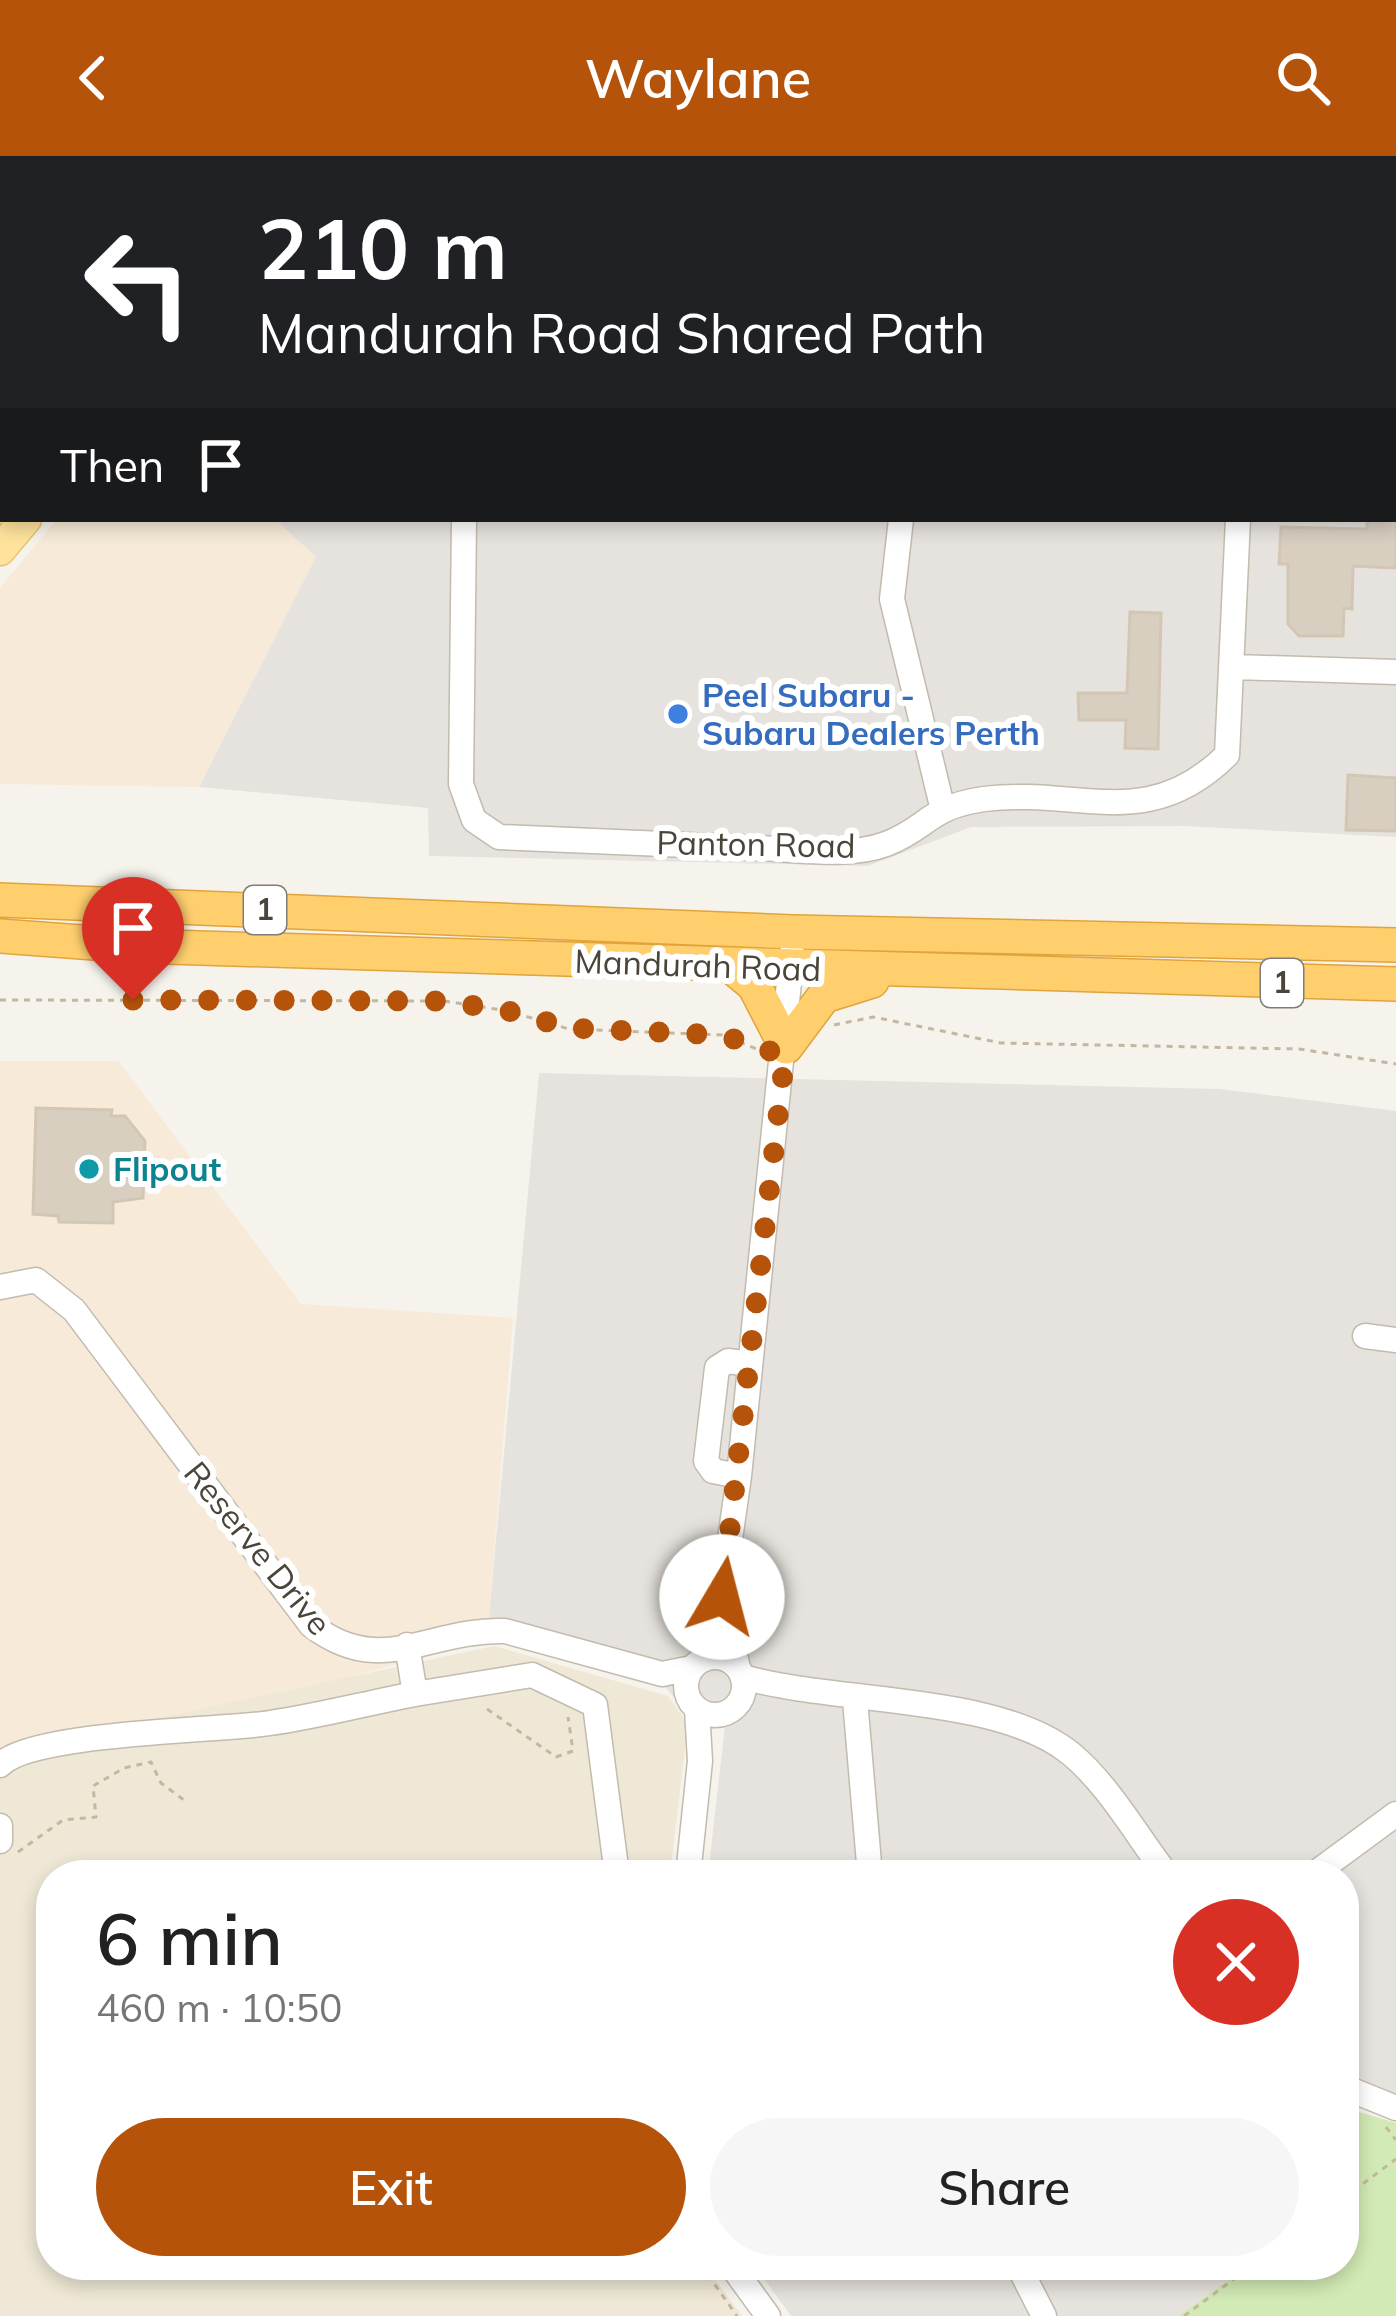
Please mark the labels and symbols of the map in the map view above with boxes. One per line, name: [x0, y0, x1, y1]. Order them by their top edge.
place label: Peel Subaru - Subaru Dealers Perth: [702, 674, 1040, 753]
marker: Peel Subaru - Subaru Dealers Perth: [665, 701, 691, 727]
street label: Panton Road: [656, 821, 856, 866]
pin: [82, 877, 184, 1000]
road number: 1: [244, 886, 286, 934]
street label: Mandurah Road: [574, 940, 822, 989]
road number: 1: [1261, 959, 1303, 1007]
place label: Flipout: [113, 1148, 221, 1189]
marker: Flipout: [76, 1156, 102, 1182]
street label: Reserve Drive: [176, 1453, 341, 1643]
position arrow: [659, 1534, 785, 1660]

